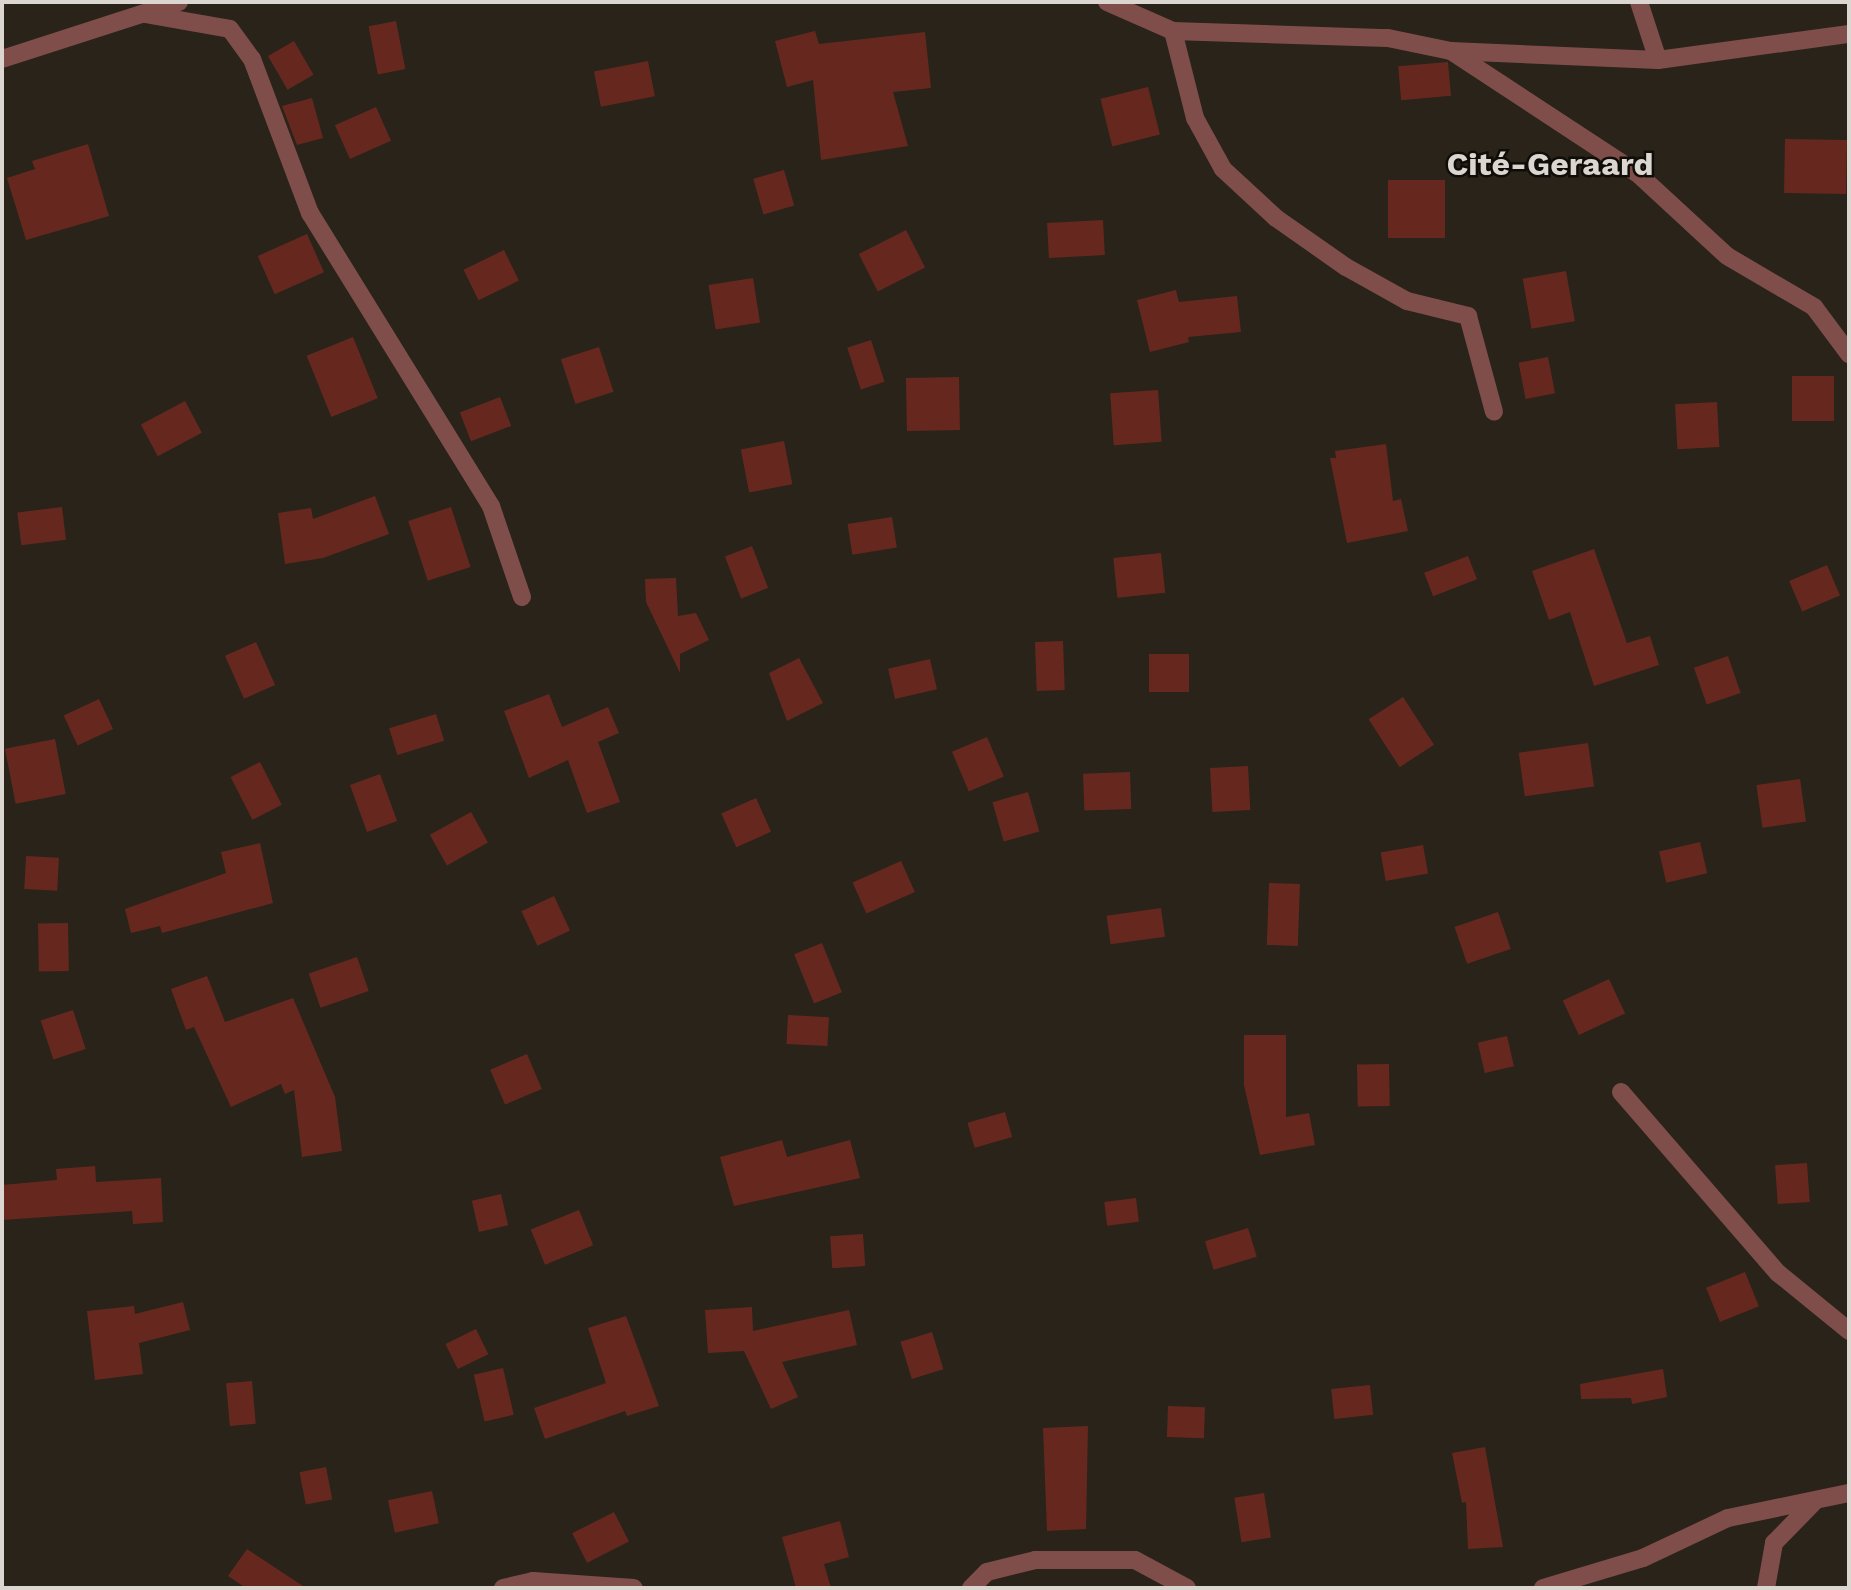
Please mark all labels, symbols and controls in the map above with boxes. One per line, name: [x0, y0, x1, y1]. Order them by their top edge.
district label: Cité-Geraard: [1446, 145, 1654, 183]

